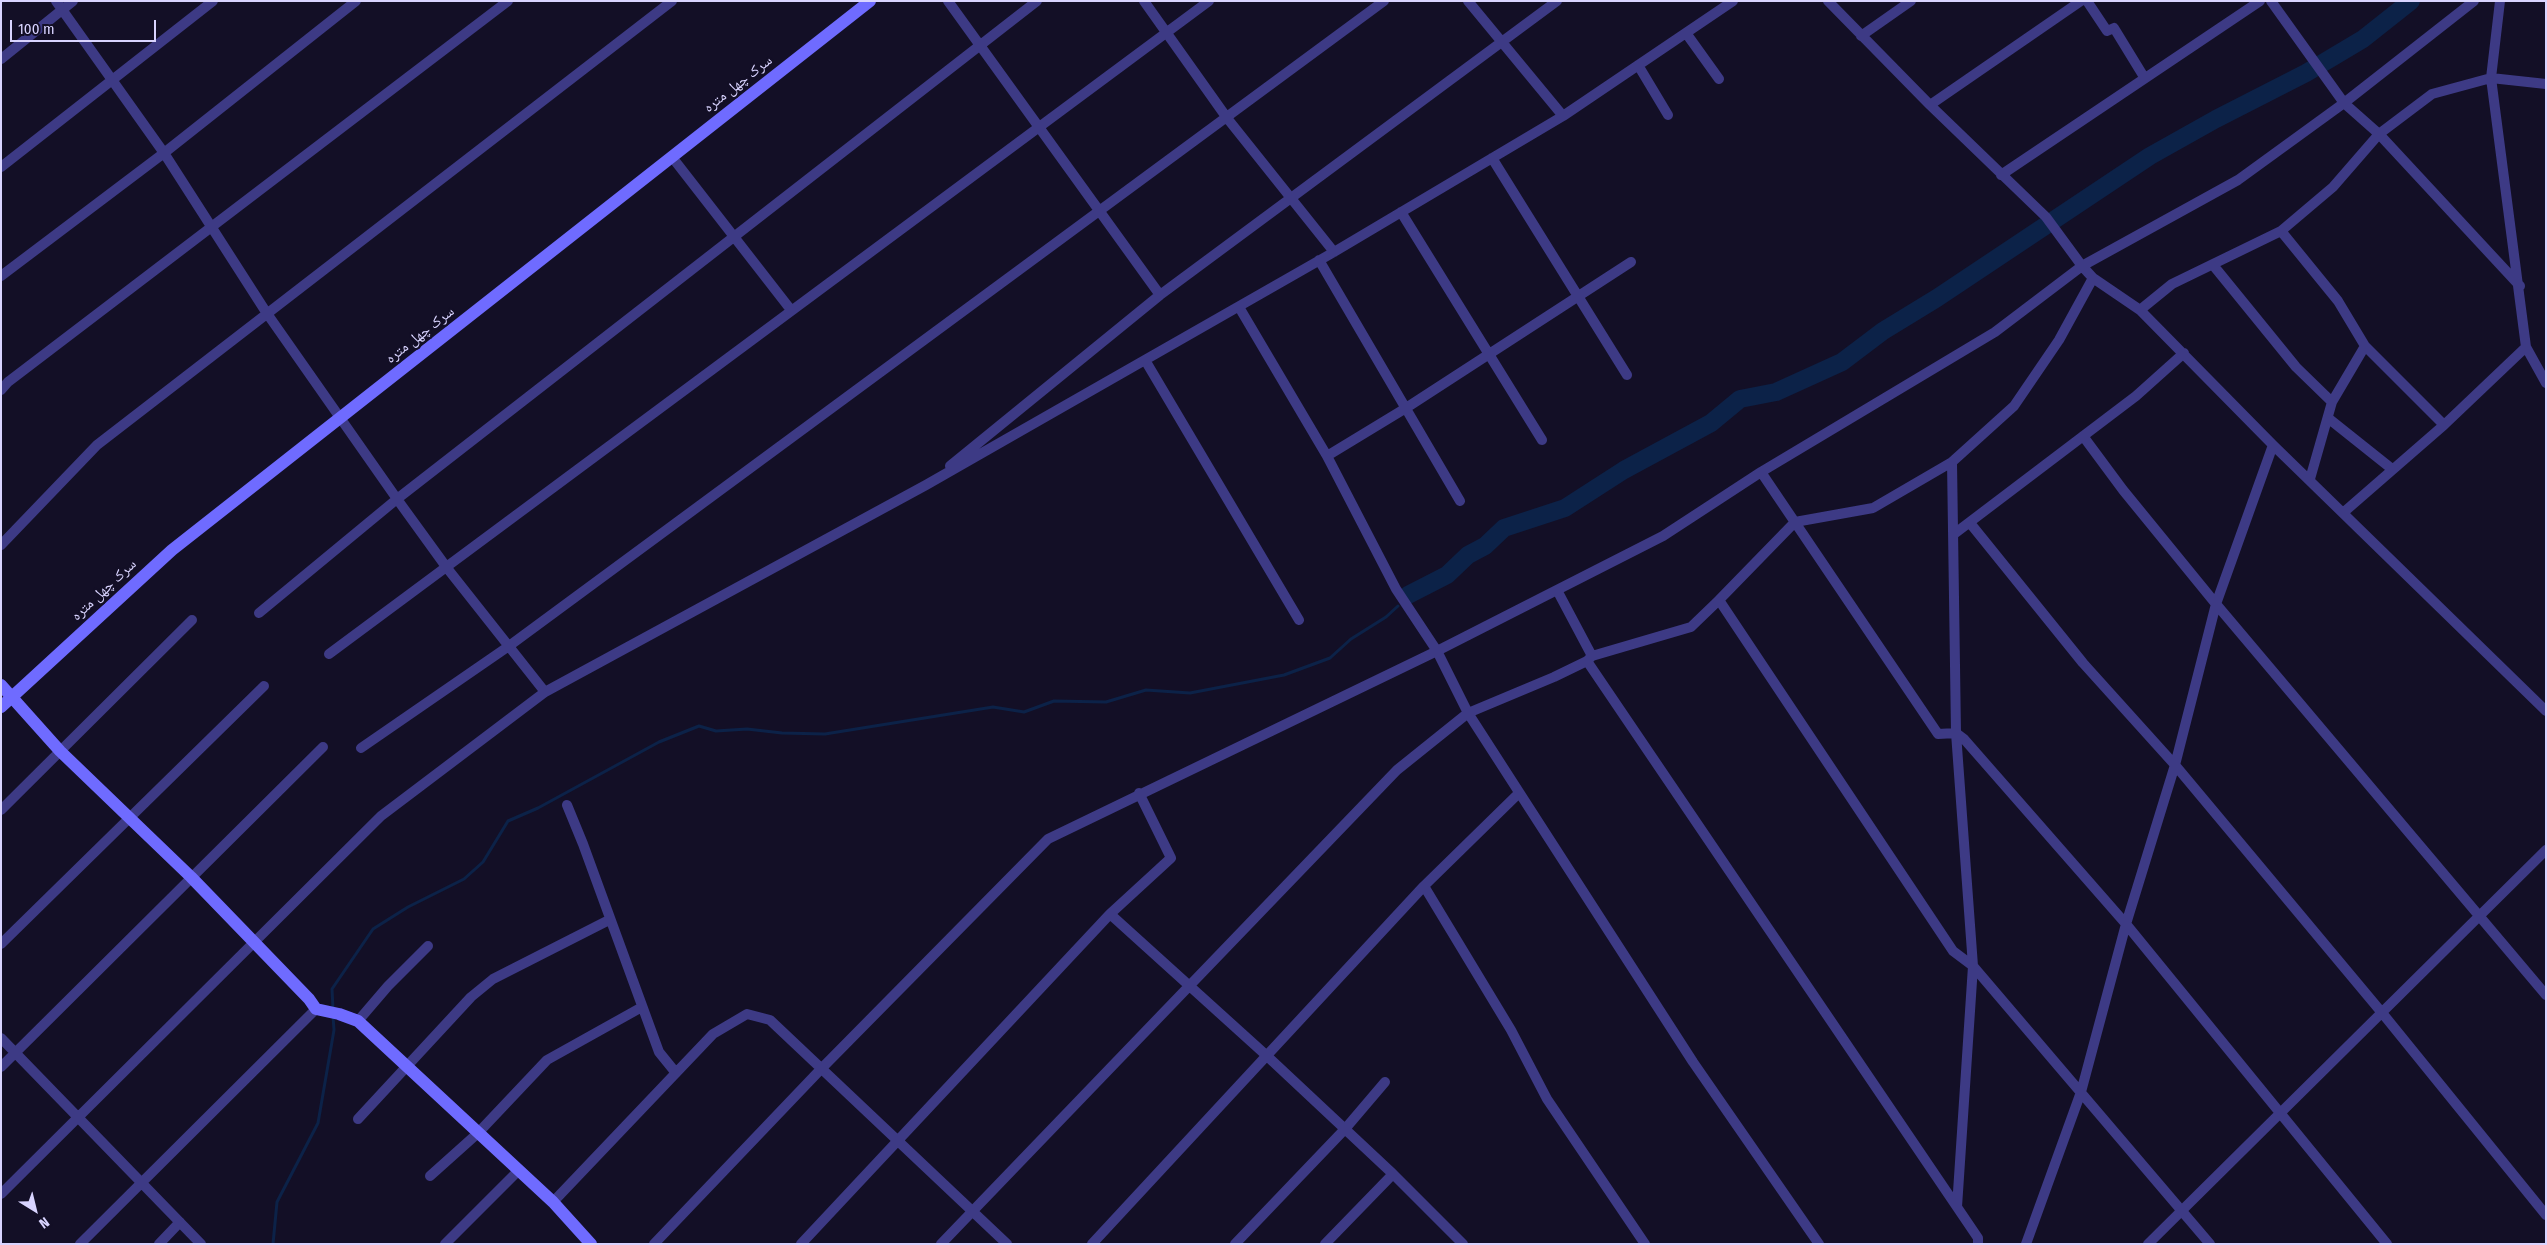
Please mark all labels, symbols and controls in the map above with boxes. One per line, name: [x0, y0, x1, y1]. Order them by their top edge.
scale bar: [12, 10, 159, 42]
text: 100 m: [18, 20, 55, 38]
street label: سرک چهل متره: [700, 52, 776, 116]
street label: سرک چهل متره: [382, 303, 458, 367]
street label: سرک چهل متره: [68, 555, 140, 625]
north arrow: [10, 1185, 60, 1235]
text: N: [36, 1213, 53, 1232]

